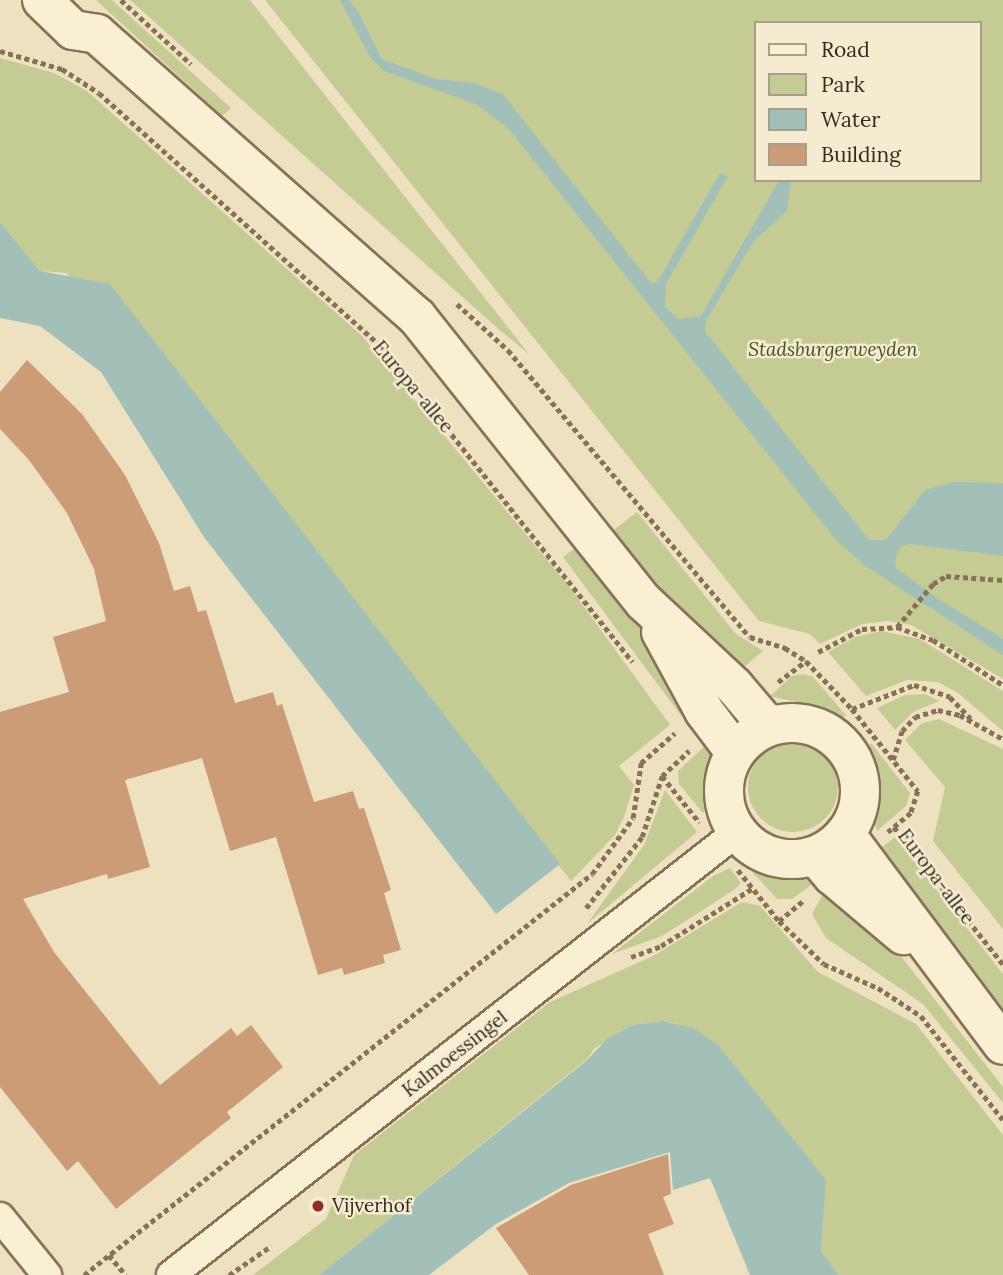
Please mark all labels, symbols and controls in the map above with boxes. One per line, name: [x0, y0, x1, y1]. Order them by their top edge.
legend: [754, 21, 982, 182]
text: Road: [821, 36, 870, 63]
text: Park: [821, 71, 865, 98]
text: Water: [821, 106, 880, 133]
text: Building: [821, 141, 901, 168]
street label: Europa-allee: [368, 336, 458, 438]
park label: Stadsburgerweyden: [748, 339, 918, 361]
street label: Europa-allee: [893, 825, 979, 929]
street label: Kalmoessingel: [398, 1006, 512, 1102]
place label: Vijverhof: [332, 1195, 411, 1217]
marker: Vijverhof: [310, 1198, 326, 1214]

